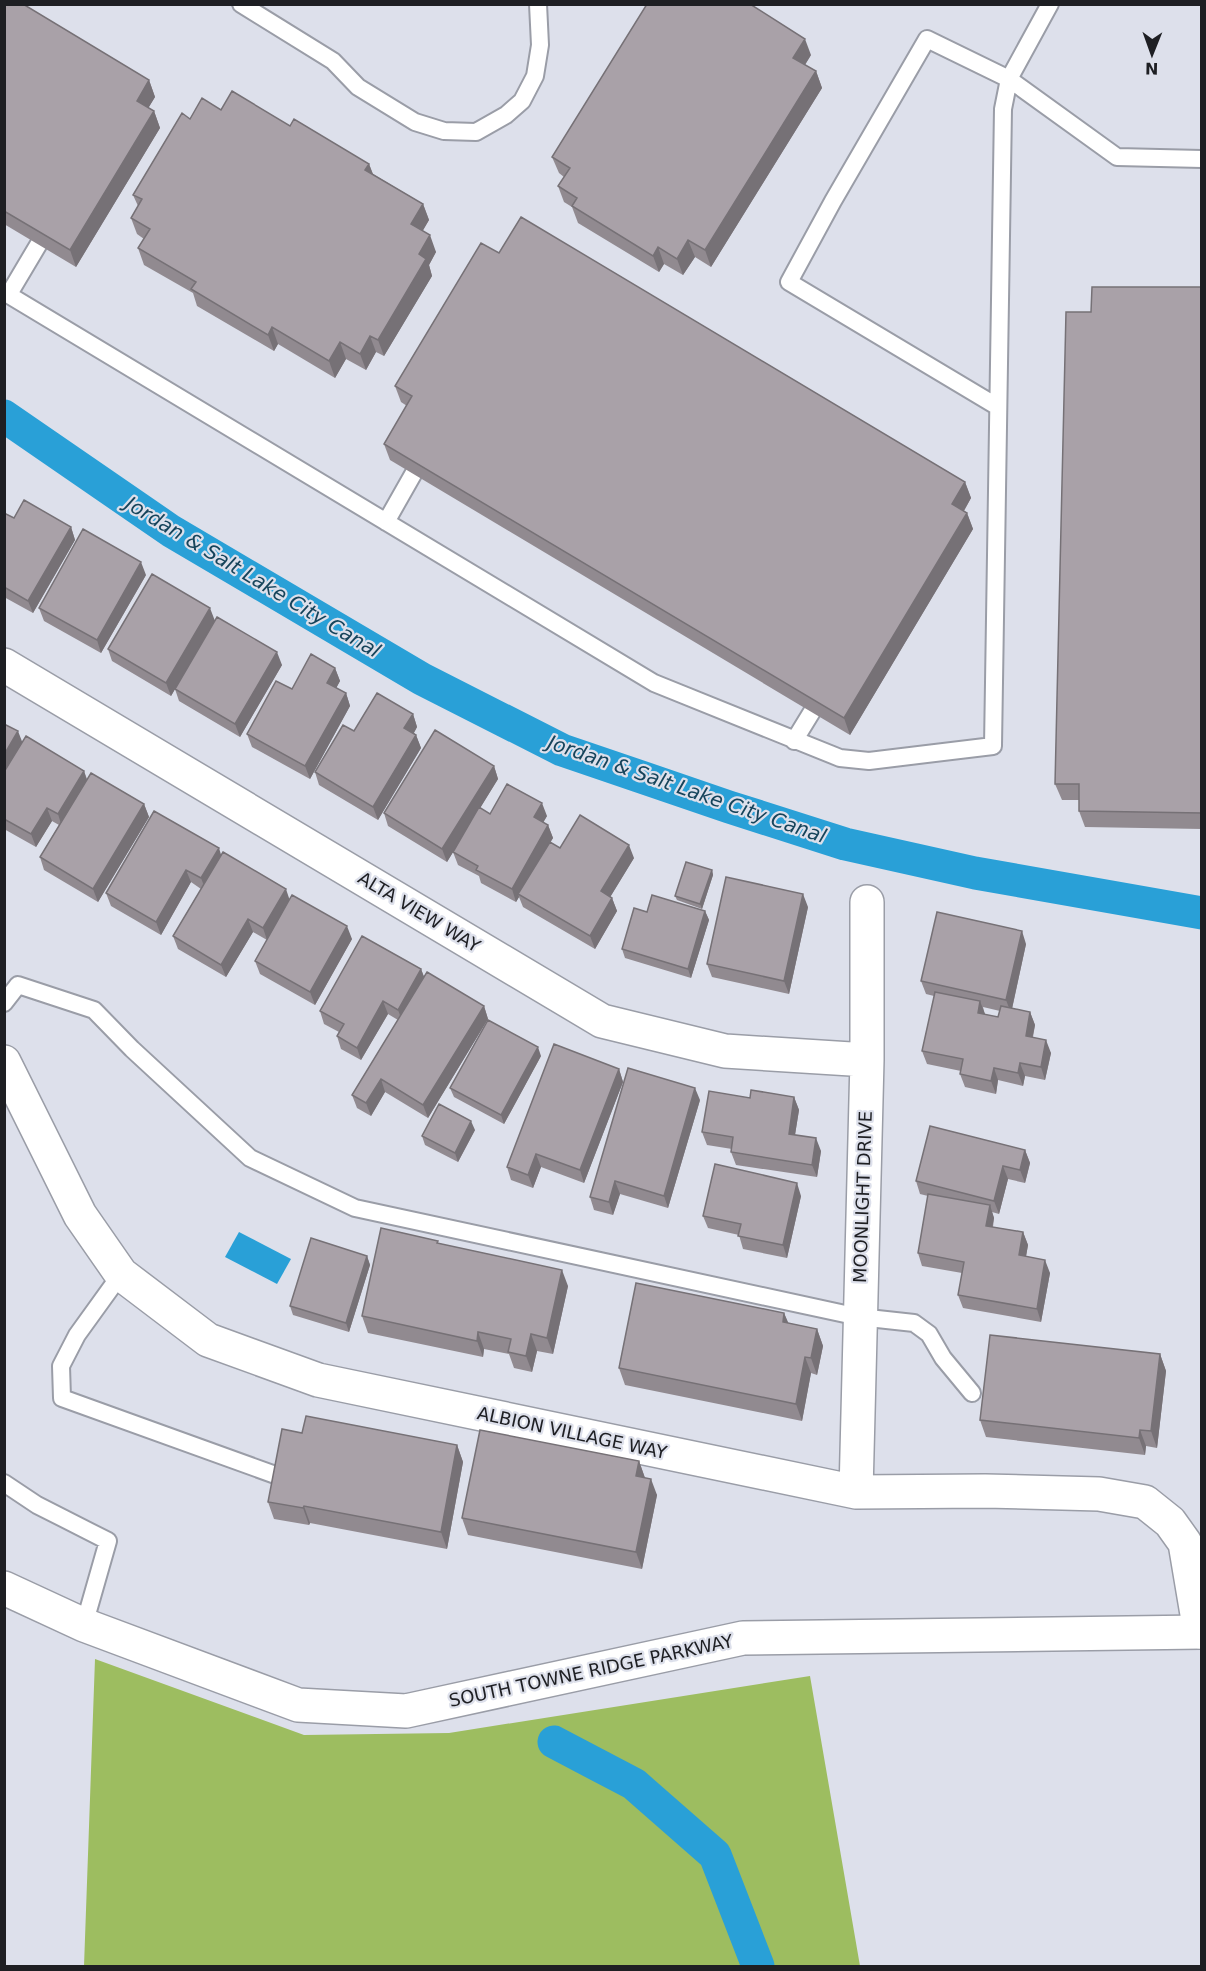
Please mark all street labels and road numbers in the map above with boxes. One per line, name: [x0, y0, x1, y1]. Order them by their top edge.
street label: ALTA VIEW WAY: [354, 867, 485, 957]
street label: MOONLIGHT DRIVE: [849, 1111, 876, 1283]
street label: ALBION VILLAGE WAY: [475, 1402, 670, 1463]
street label: SOUTH TOWNE RIDGE PARKWAY: [447, 1630, 736, 1711]

